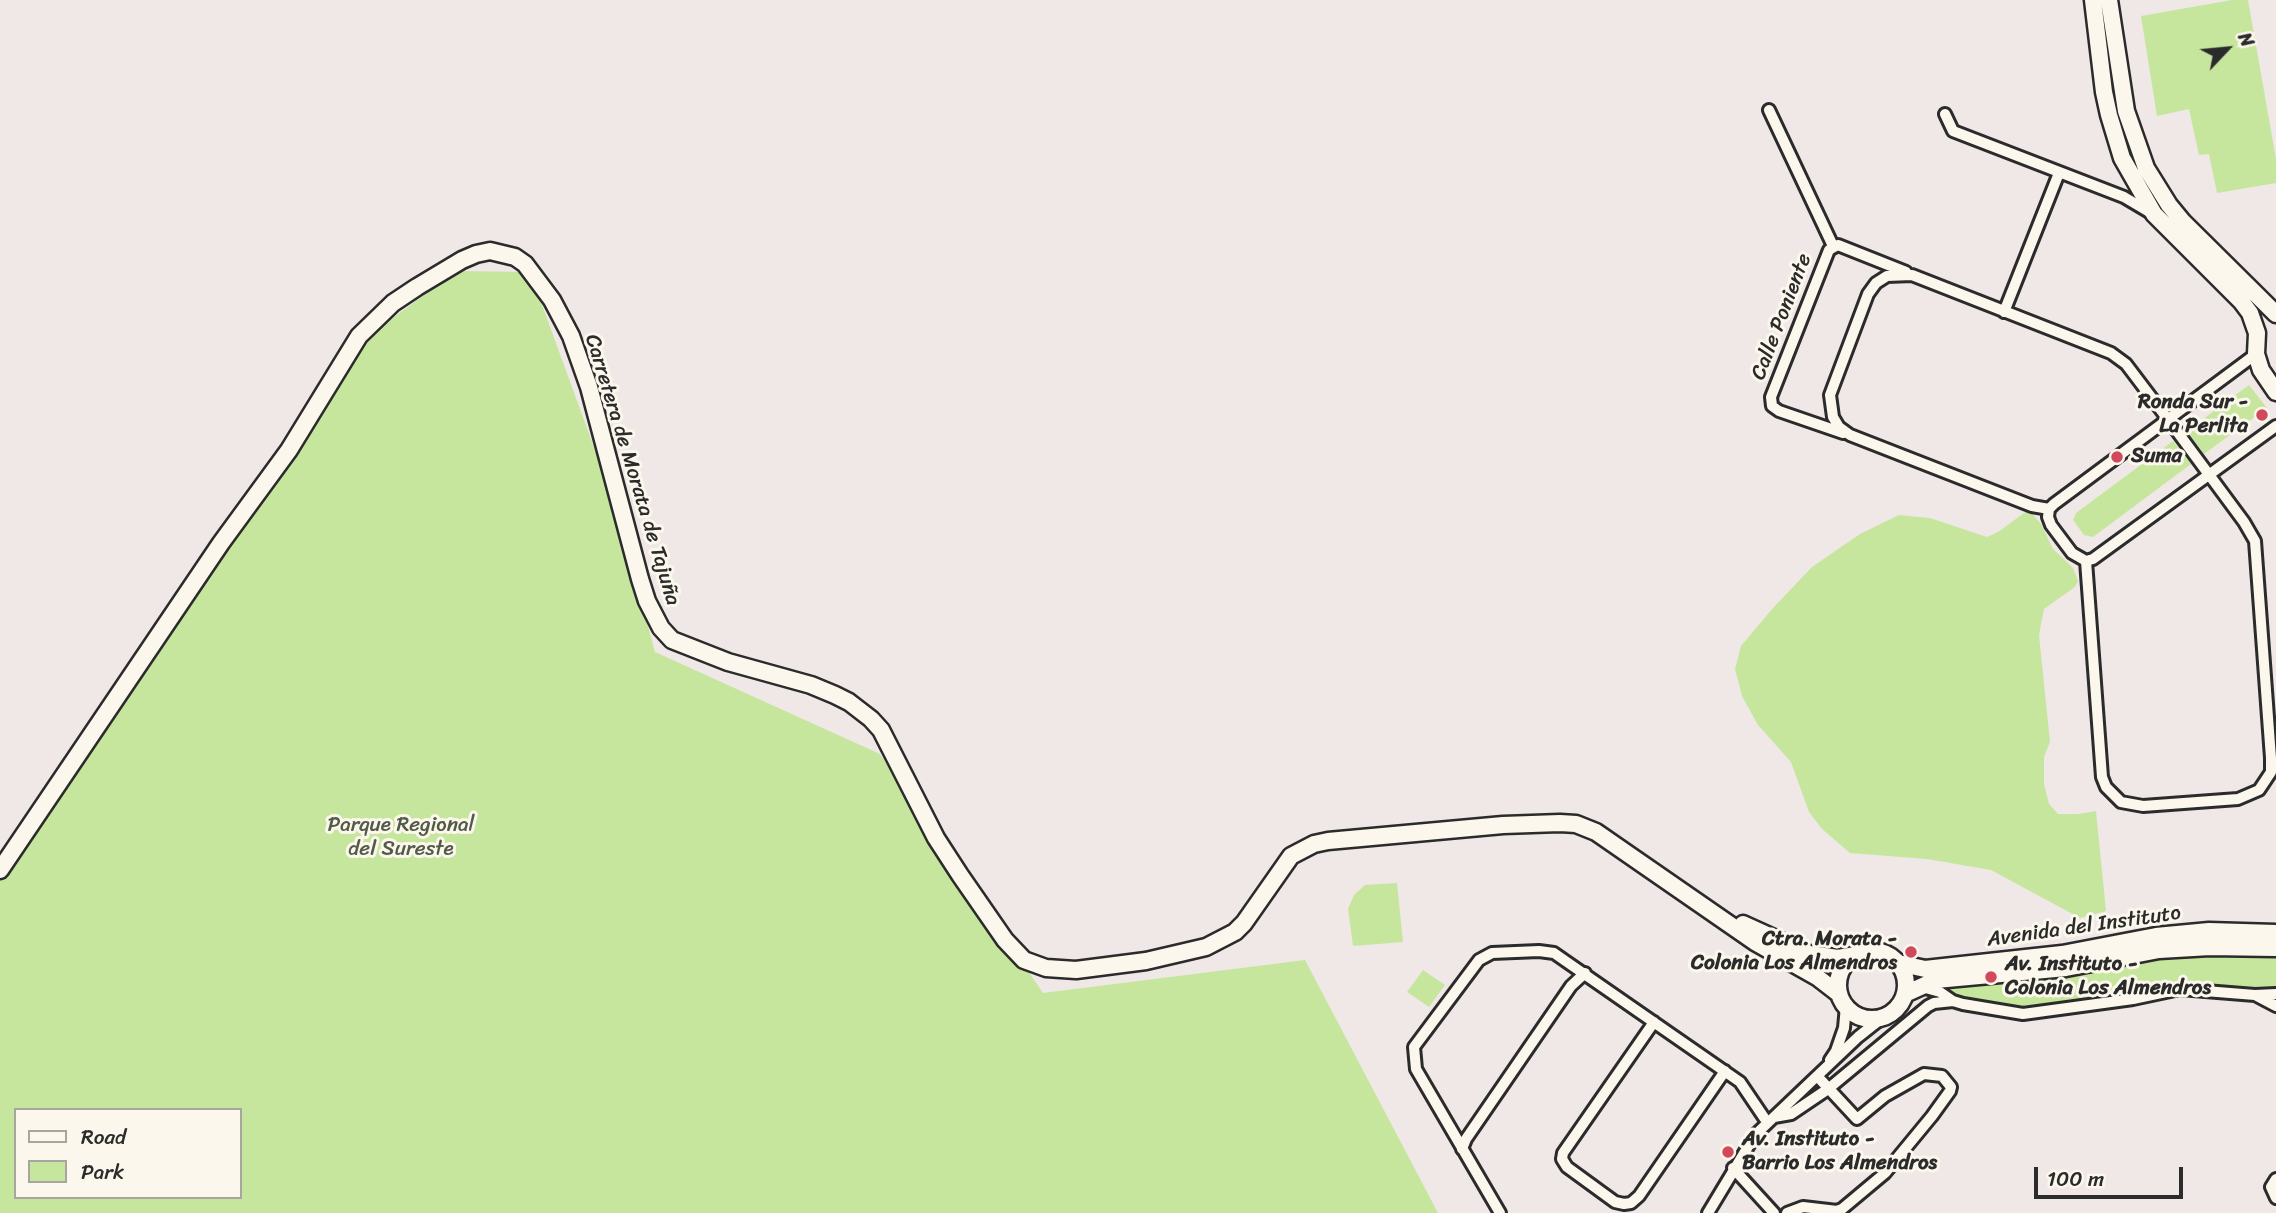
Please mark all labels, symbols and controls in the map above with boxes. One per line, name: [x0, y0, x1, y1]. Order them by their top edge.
north arrow: [2192, 14, 2262, 84]
text: N: [2229, 26, 2264, 53]
street label: Calle Poniente: [1746, 250, 1818, 384]
street label: Carretera de Morata de Tajuña: [579, 332, 685, 608]
place label: Ronda Sur - La Perlita: [2138, 390, 2248, 440]
marker: Ronda Sur - La Perlita: [2254, 407, 2270, 423]
place label: Suma: [2131, 444, 2182, 470]
marker: Suma: [2109, 449, 2125, 465]
park label: Parque Regional del Sureste: [327, 813, 475, 863]
street label: Avenida del Instituto: [1986, 901, 2182, 953]
place label: Ctra. Morata - Colonia Los Almendros: [1691, 927, 1897, 977]
marker: Ctra. Morata - Colonia Los Almendros: [1903, 944, 1919, 960]
place label: Av. Instituto - Colonia Los Almendros: [2005, 952, 2211, 1002]
marker: Av. Instituto - Colonia Los Almendros: [1983, 969, 1999, 985]
legend: [14, 1108, 242, 1199]
text: Road: [81, 1118, 126, 1156]
place label: Av. Instituto - Barrio Los Almendros: [1742, 1127, 1937, 1177]
marker: Av. Instituto - Barrio Los Almendros: [1720, 1144, 1736, 1160]
text: Park: [81, 1153, 124, 1191]
scale bar: [2038, 1154, 2187, 1198]
text: 100 m: [2047, 1160, 2104, 1198]

